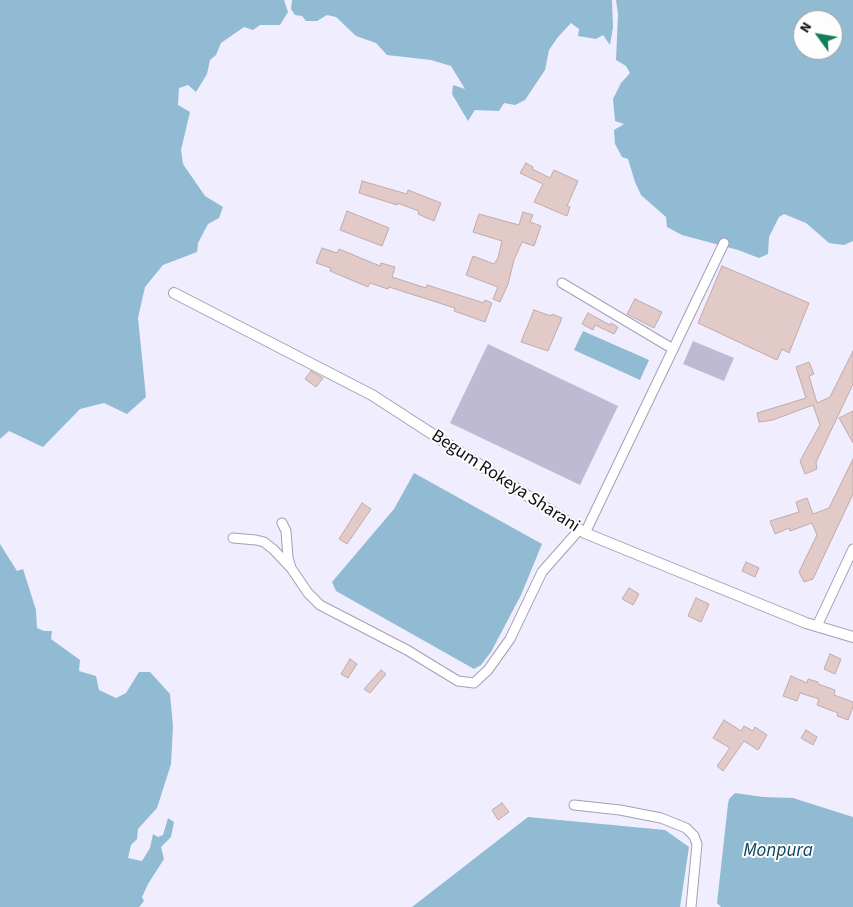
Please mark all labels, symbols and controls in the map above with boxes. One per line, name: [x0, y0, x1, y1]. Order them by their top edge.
north arrow: [793, 10, 843, 60]
text: N: [795, 18, 817, 37]
street label: Begum Rokeya Sharani: [427, 426, 583, 538]
water label: Monpura: [743, 841, 813, 863]

